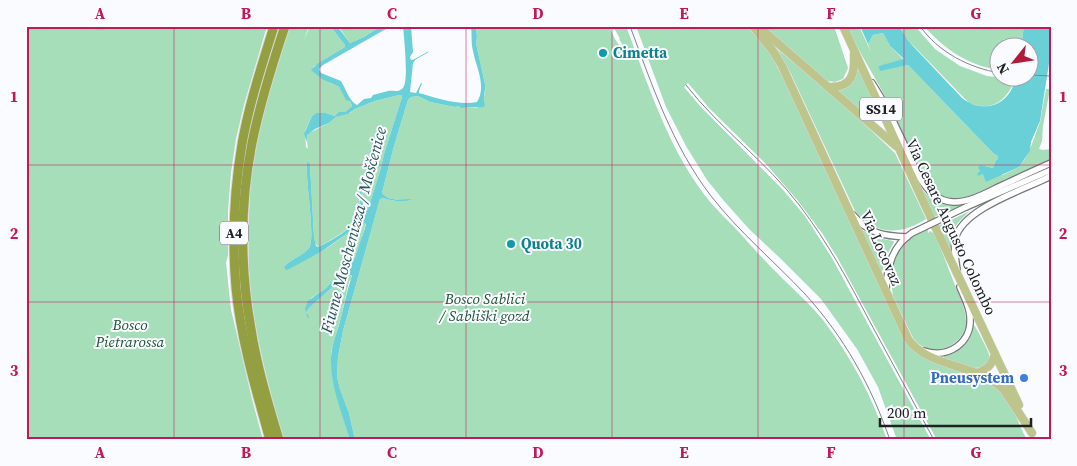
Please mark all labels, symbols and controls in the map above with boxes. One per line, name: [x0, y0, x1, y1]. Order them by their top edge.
text: A: [95, 2, 106, 24]
text: B: [241, 2, 252, 24]
text: C: [387, 2, 397, 24]
text: D: [532, 2, 544, 24]
text: E: [679, 2, 689, 24]
text: F: [826, 2, 836, 24]
text: G: [971, 2, 982, 24]
north arrow: [990, 38, 1040, 88]
place label: Cimetta: [613, 42, 668, 63]
marker: Cimetta: [597, 47, 609, 59]
text: N: [992, 59, 1014, 78]
text: 1: [10, 85, 18, 107]
text: 1: [1059, 85, 1067, 107]
road number: SS14: [860, 98, 902, 120]
water label: Fiume Moschenizza / Moščenice: [315, 124, 391, 337]
street label: Via Cesare Augusto Colombo: [901, 135, 1002, 318]
street label: Via Locovaz: [856, 207, 907, 289]
text: 2: [10, 222, 19, 244]
road number: A4: [220, 222, 248, 244]
text: 2: [1059, 222, 1068, 244]
place label: Quota 30: [521, 233, 582, 254]
marker: Quota 30: [505, 238, 517, 250]
park label: Bosco Sablici / Sabliški gozd: [438, 288, 530, 326]
park label: Bosco Pietrarossa: [95, 314, 165, 352]
text: 3: [10, 359, 19, 381]
text: 3: [1059, 359, 1068, 381]
place label: Pneusystem: [931, 367, 1014, 388]
marker: Pneusystem: [1018, 372, 1030, 384]
scale bar: [880, 396, 1031, 428]
text: 200 m: [887, 402, 927, 423]
text: A: [95, 441, 106, 463]
text: B: [241, 441, 252, 463]
text: C: [387, 441, 397, 463]
text: D: [532, 441, 544, 463]
text: E: [679, 441, 689, 463]
text: F: [826, 441, 836, 463]
text: G: [971, 441, 982, 463]

